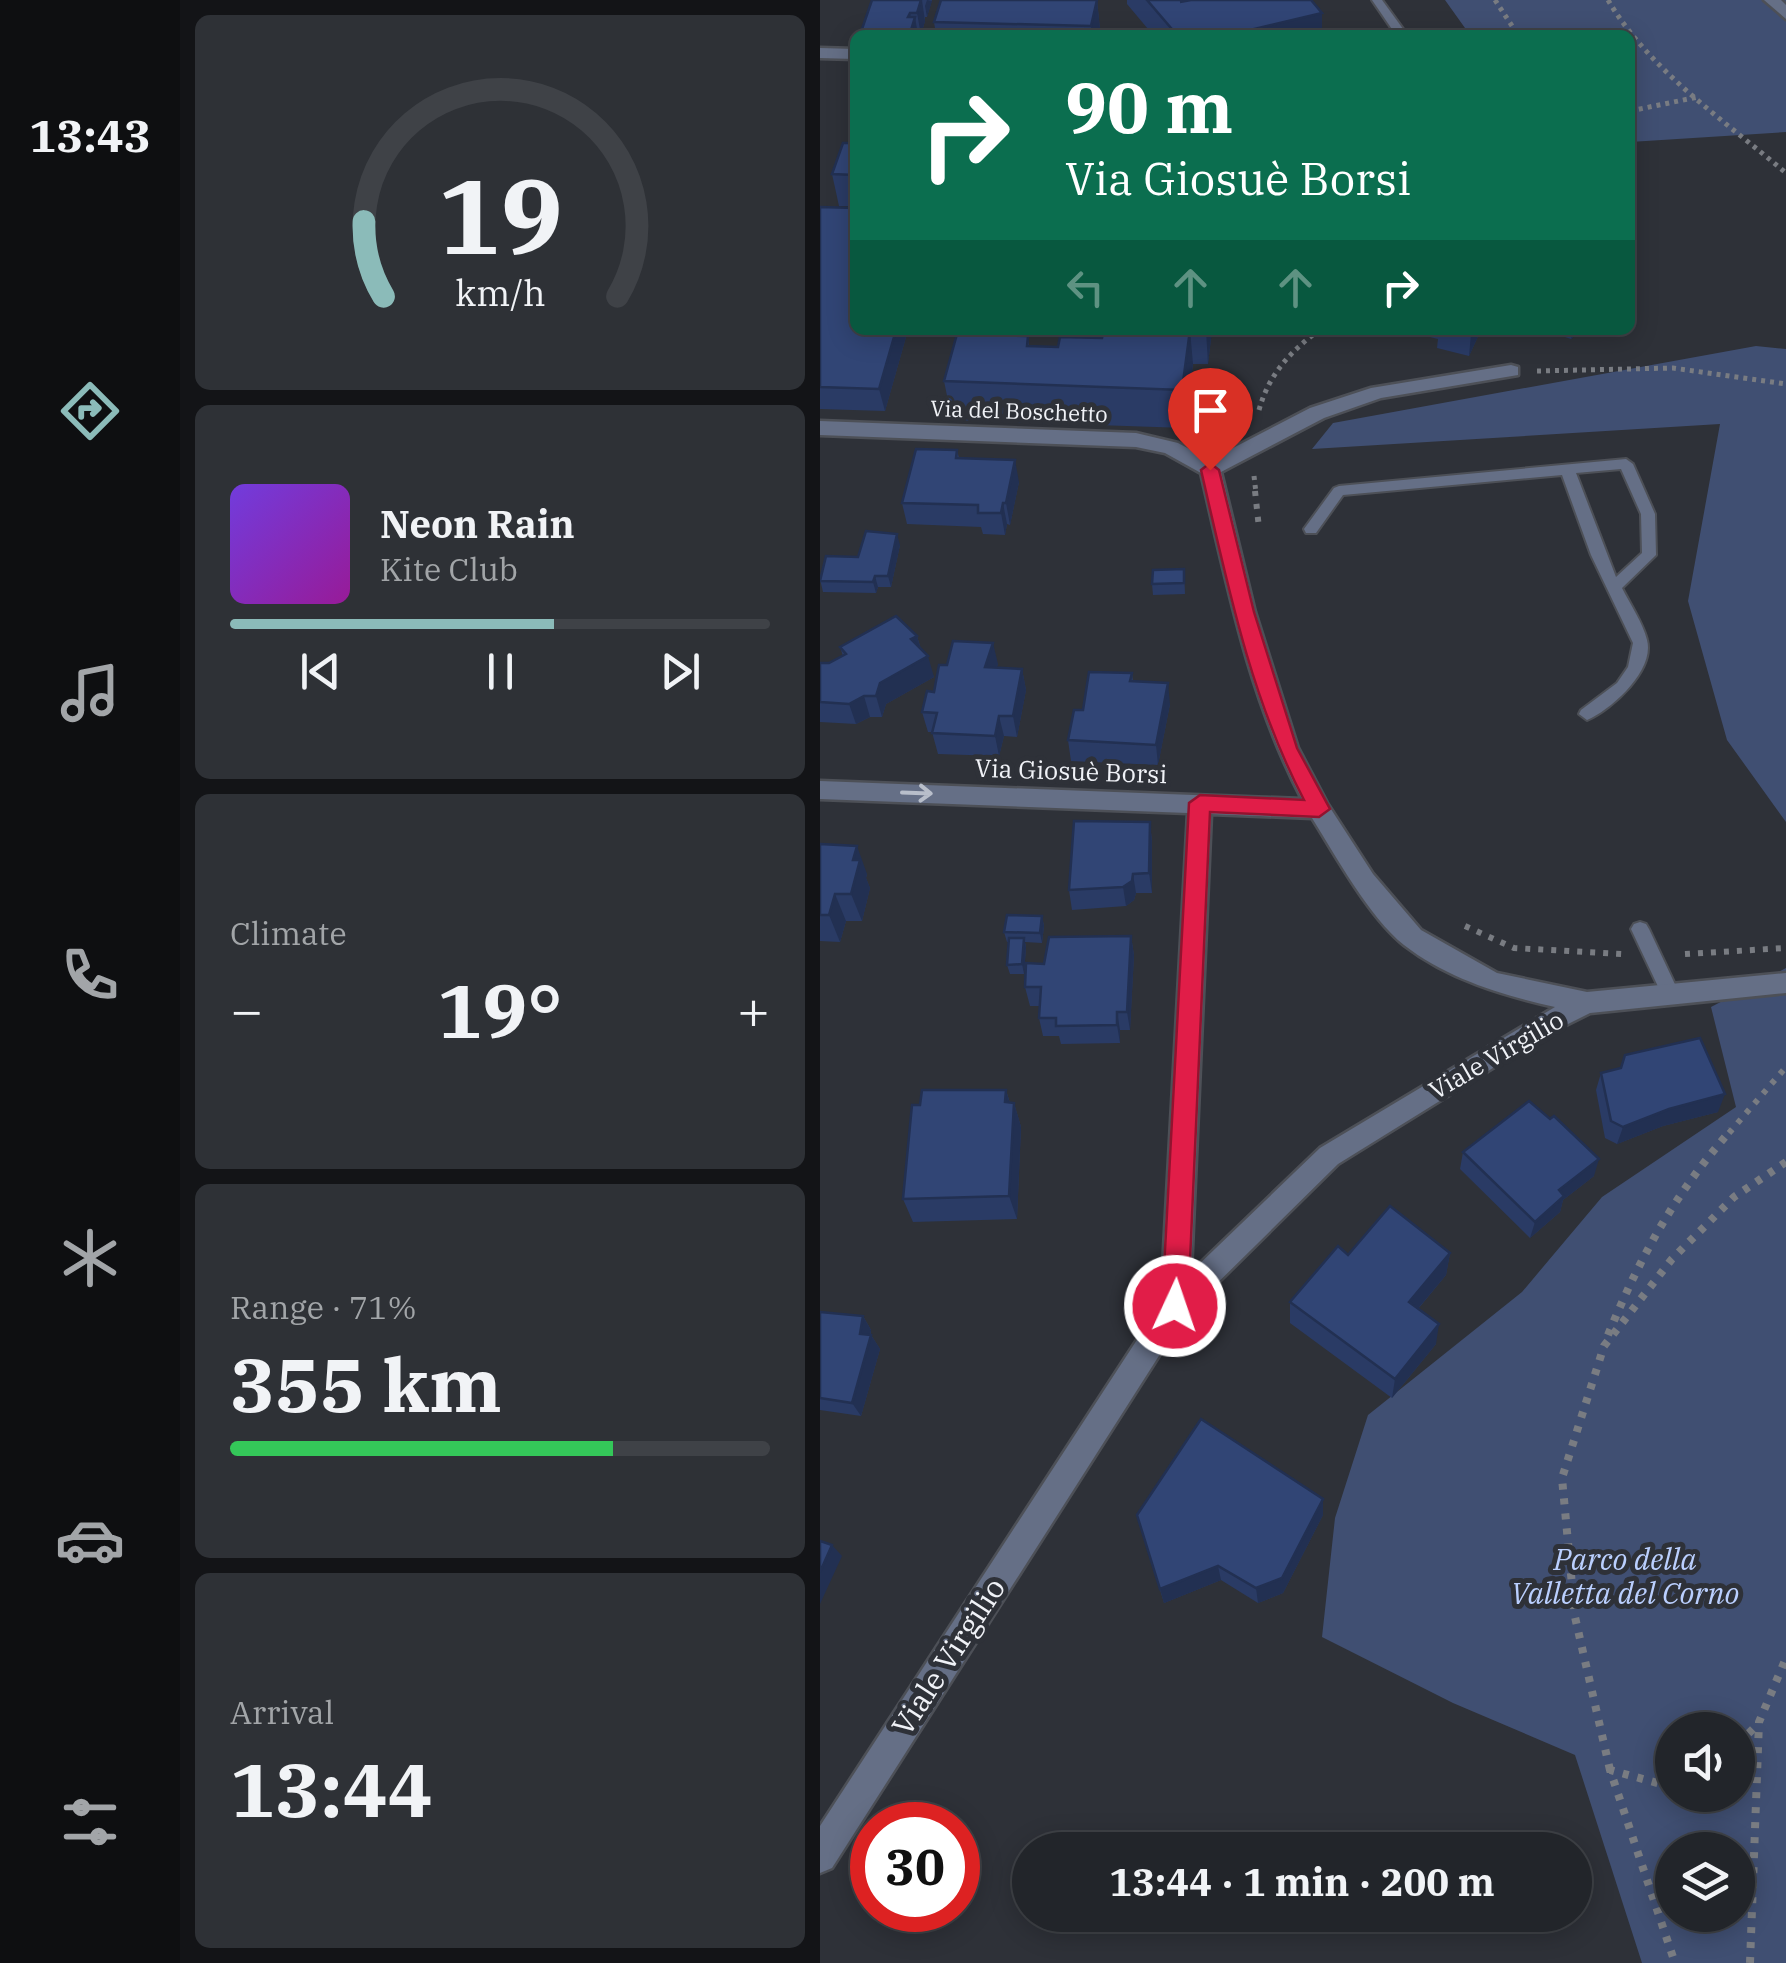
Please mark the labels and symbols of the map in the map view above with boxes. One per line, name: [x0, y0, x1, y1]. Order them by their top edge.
pin: [1168, 368, 1253, 471]
street label: Via del Boschetto: [930, 393, 1108, 428]
street label: Via Giosuè Borsi: [974, 751, 1168, 790]
one-way arrow: [901, 784, 933, 803]
street label: Viale Virgilio: [1422, 1003, 1569, 1106]
position arrow: [1123, 1254, 1227, 1358]
park label: Parco della Valletta del Corno: [1511, 1539, 1739, 1612]
street label: Viale Virgilio: [882, 1570, 1013, 1742]
speed limit sign: 30: [850, 1802, 980, 1932]

